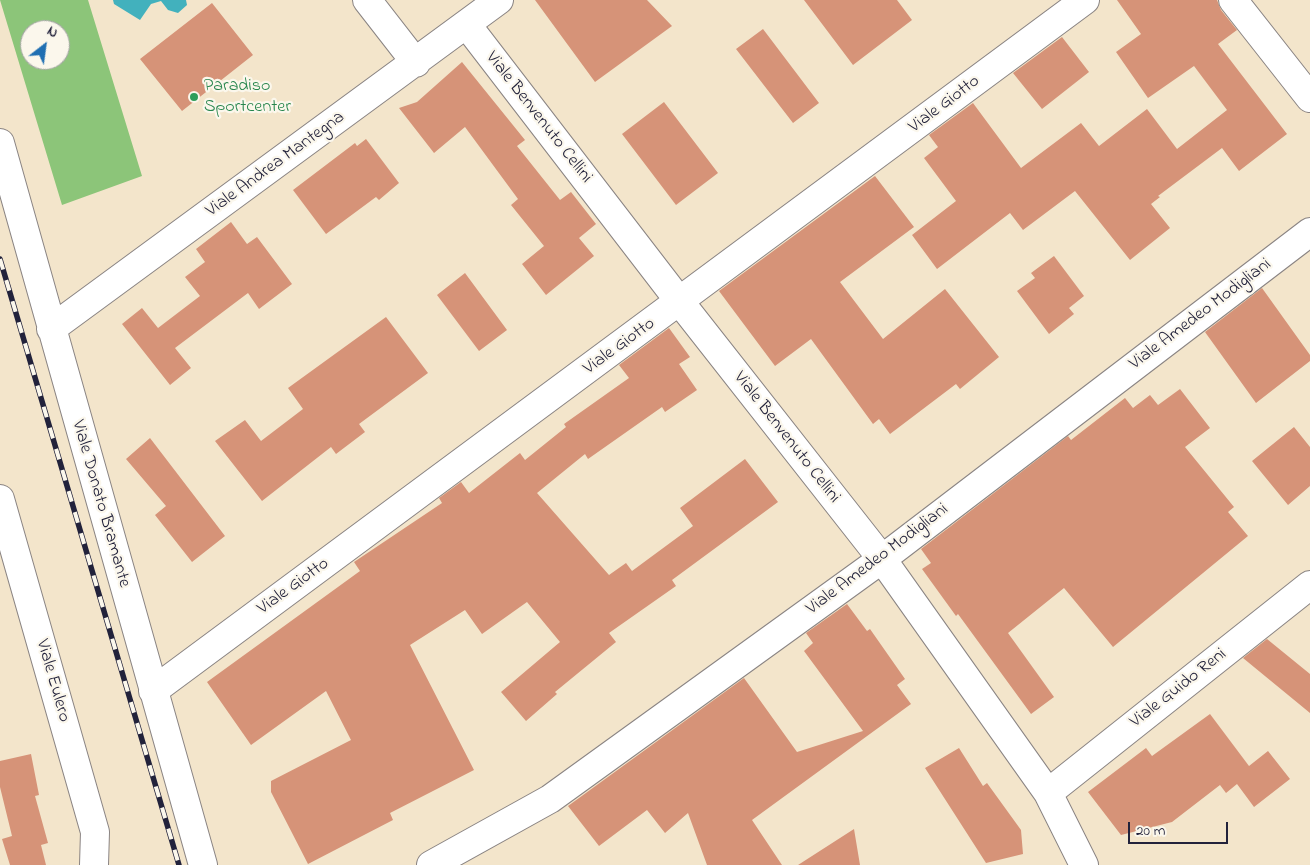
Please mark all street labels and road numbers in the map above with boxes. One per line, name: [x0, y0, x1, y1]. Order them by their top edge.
street label: Viale Benvenuto Cellini: [480, 48, 596, 188]
street label: Viale Giotto: [905, 71, 985, 139]
street label: Viale Andrea Mantegna: [202, 107, 350, 223]
street label: Viale Amedeo Modigliani: [1126, 255, 1276, 375]
street label: Viale Giotto: [580, 314, 660, 380]
street label: Viale Benvenuto Cellini: [728, 368, 844, 508]
street label: Viale Donato Bramante: [66, 418, 134, 590]
street label: Viale Amedeo Modigliani: [803, 500, 953, 620]
street label: Viale Giotto: [254, 554, 334, 620]
street label: Viale Eulero: [30, 637, 74, 725]
street label: Viale Guido Reni: [1126, 645, 1232, 733]

